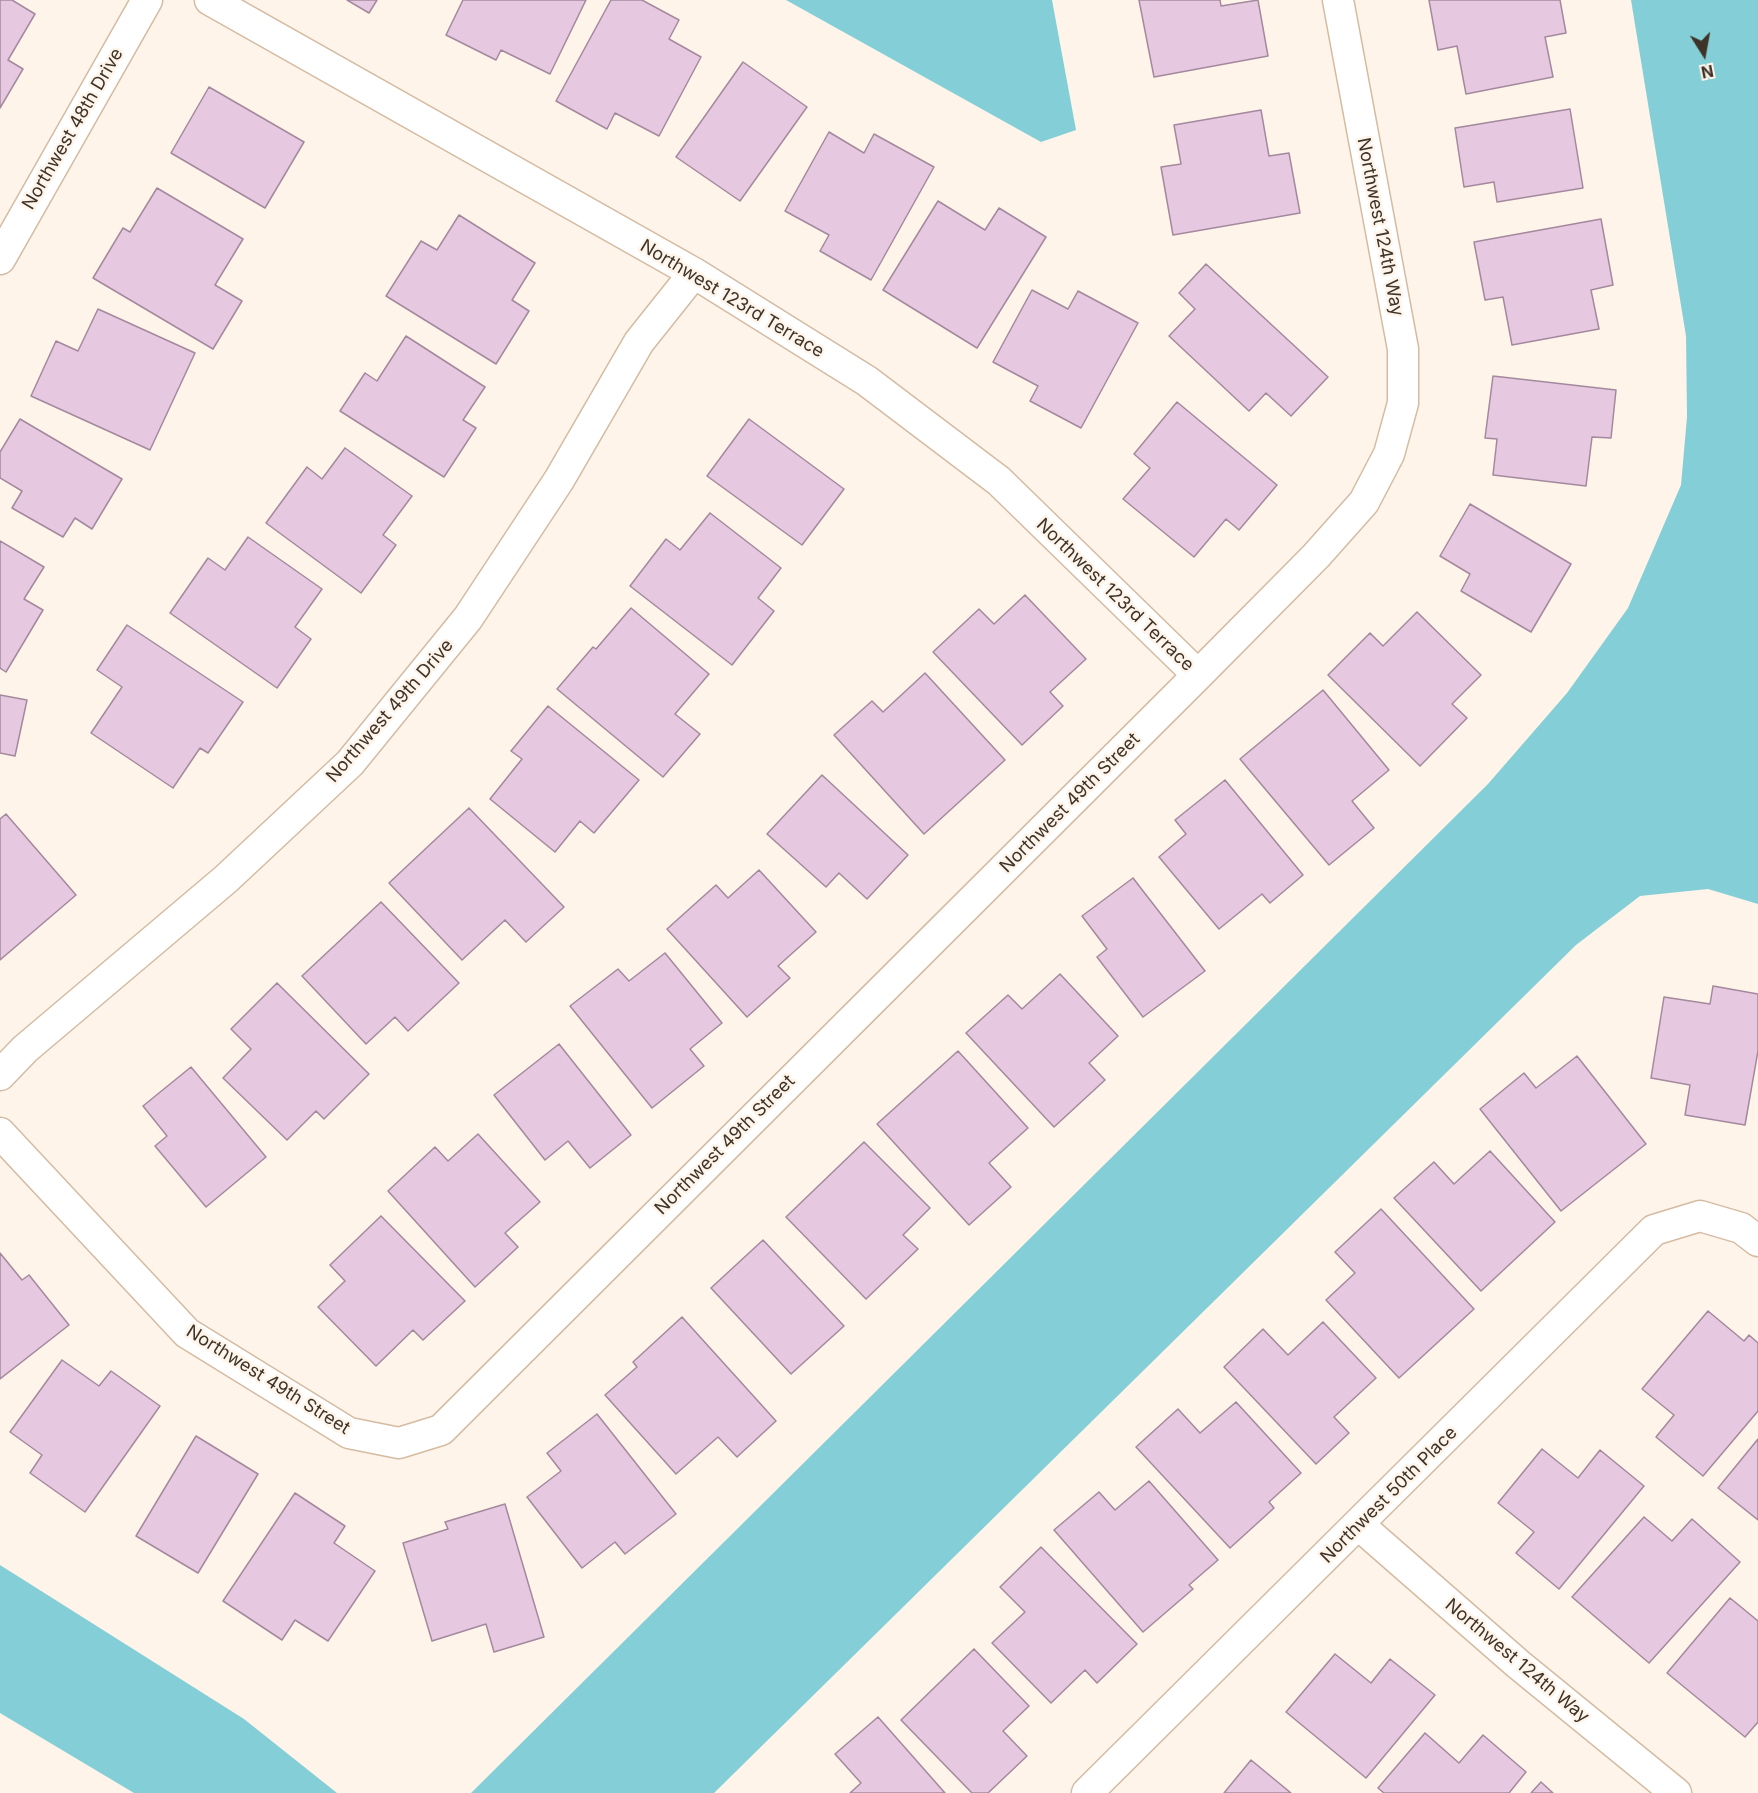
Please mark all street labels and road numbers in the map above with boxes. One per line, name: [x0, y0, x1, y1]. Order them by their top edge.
street label: Northwest 48th Drive: [18, 45, 128, 213]
street label: Northwest 124th Way: [1352, 136, 1408, 318]
street label: Northwest 123rd Terrace: [636, 235, 828, 363]
street label: Northwest 123rd Terrace: [1032, 514, 1198, 676]
street label: Northwest 49th Drive: [322, 635, 458, 787]
street label: Northwest 49th Street: [996, 729, 1144, 877]
street label: Northwest 49th Street: [651, 1071, 799, 1219]
street label: Northwest 49th Street: [182, 1321, 354, 1439]
street label: Northwest 50th Place: [1316, 1422, 1462, 1568]
street label: Northwest 124th Way: [1441, 1594, 1593, 1728]

